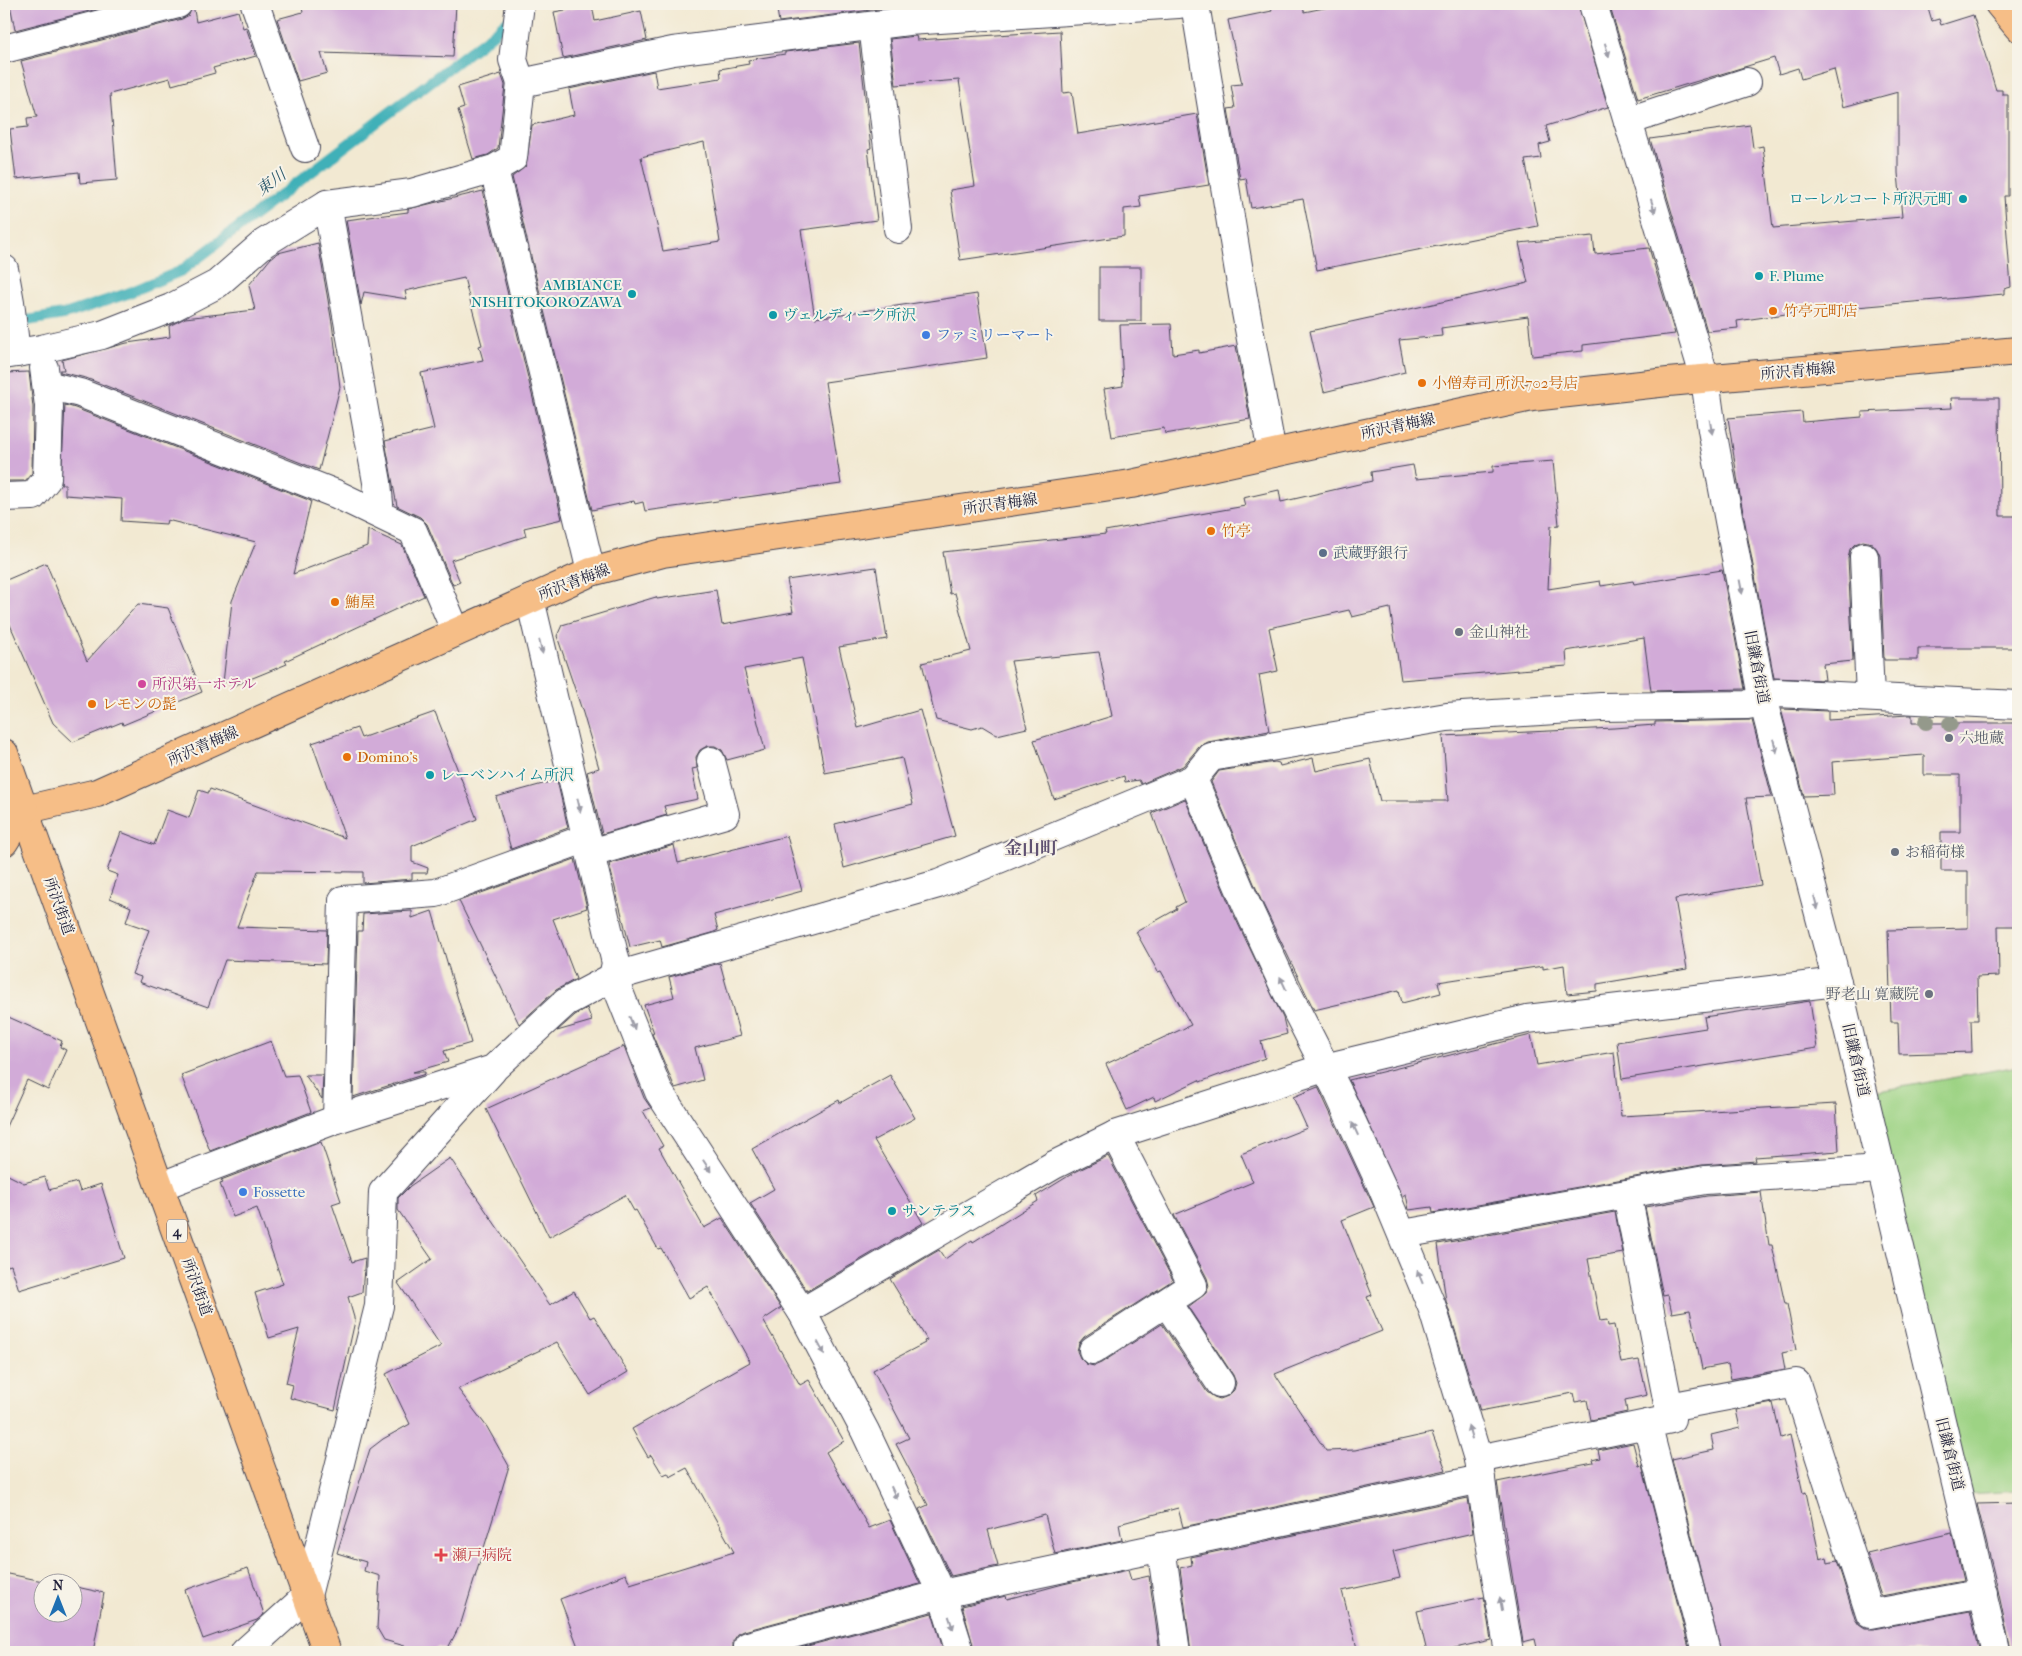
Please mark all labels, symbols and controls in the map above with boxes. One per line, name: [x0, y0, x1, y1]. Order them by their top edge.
one-way arrow: [1603, 43, 1611, 58]
water label: 東川: [252, 164, 291, 199]
place label: ローレルコート所沢元町: [1789, 190, 1953, 208]
marker: ローレルコート所沢元町: [1957, 193, 1969, 205]
one-way arrow: [1650, 199, 1658, 214]
place label: F. Plume: [1769, 267, 1824, 285]
marker: F. Plume: [1753, 270, 1765, 282]
place label: AMBIANCE NISHITOKOROZAWA: [471, 276, 622, 311]
marker: AMBIANCE NISHITOKOROZAWA: [626, 288, 638, 300]
place label: 竹亭元町店: [1783, 302, 1858, 320]
marker: 竹亭元町店: [1767, 305, 1779, 317]
place label: ヴェルディーク所沢: [783, 306, 916, 324]
marker: ヴェルディーク所沢: [767, 309, 779, 321]
place label: ファミリーマート: [936, 326, 1056, 344]
marker: ファミリーマート: [920, 329, 932, 341]
street label: 所沢青梅線: [1760, 359, 1836, 383]
place label: 小僧寿司 所沢702号店: [1432, 374, 1578, 392]
marker: 小僧寿司 所沢702号店: [1416, 377, 1428, 389]
street label: 所沢青梅線: [1359, 409, 1437, 443]
one-way arrow: [1708, 419, 1716, 435]
street label: 所沢青梅線: [962, 490, 1038, 518]
place label: 竹亭: [1221, 522, 1251, 540]
marker: 竹亭: [1205, 525, 1217, 537]
place label: 武蔵野銀行: [1333, 544, 1408, 562]
marker: 武蔵野銀行: [1317, 547, 1329, 559]
street label: 所沢青梅線: [536, 560, 612, 604]
one-way arrow: [1738, 579, 1746, 595]
place label: 鮪屋: [345, 593, 375, 611]
marker: 鮪屋: [329, 596, 341, 608]
place label: 金山神社: [1469, 623, 1529, 641]
marker: 金山神社: [1453, 626, 1465, 638]
street label: 旧鎌倉街道: [1741, 628, 1773, 706]
one-way arrow: [537, 639, 545, 654]
place label: 所沢第一ホテル: [152, 675, 256, 693]
marker: 所沢第一ホテル: [136, 678, 148, 690]
place label: レモンの髭: [102, 695, 177, 713]
marker: レモンの髭: [86, 698, 98, 710]
street label: 所沢青梅線: [165, 723, 241, 769]
place label: 六地蔵: [1959, 729, 2004, 747]
marker: 六地蔵: [1943, 732, 1955, 744]
one-way arrow: [1771, 738, 1779, 753]
place label: Domino's: [357, 748, 418, 766]
marker: Domino's: [341, 751, 353, 763]
place label: レーベンハイム所沢: [440, 766, 574, 784]
marker: レーベンハイム所沢: [424, 769, 436, 781]
one-way arrow: [575, 797, 583, 812]
district label: 金山町: [1004, 838, 1058, 859]
place label: お稲荷様: [1905, 843, 1965, 861]
marker: お稲荷様: [1889, 846, 1901, 858]
street label: 所沢街道: [40, 875, 78, 937]
one-way arrow: [1812, 895, 1820, 910]
one-way arrow: [1278, 976, 1286, 990]
place label: 野老山 寛藏院: [1826, 985, 1919, 1003]
marker: 野老山 寛藏院: [1923, 988, 1935, 1000]
one-way arrow: [628, 1015, 636, 1030]
street label: 旧鎌倉街道: [1839, 1021, 1873, 1099]
one-way arrow: [1350, 1122, 1358, 1136]
one-way arrow: [702, 1159, 711, 1172]
place label: Fossette: [253, 1183, 306, 1201]
marker: Fossette: [237, 1186, 249, 1198]
place label: サンテラス: [902, 1202, 976, 1220]
marker: サンテラス: [886, 1205, 898, 1217]
road number: 4: [167, 1220, 187, 1242]
street label: 所沢街道: [178, 1256, 216, 1318]
one-way arrow: [1416, 1270, 1424, 1284]
one-way arrow: [817, 1340, 825, 1355]
street label: 旧鎌倉街道: [1932, 1415, 1968, 1493]
one-way arrow: [1465, 1424, 1473, 1439]
one-way arrow: [891, 1486, 899, 1500]
place label: 瀬戸病院: [452, 1546, 512, 1564]
marker: 瀬戸病院: [434, 1548, 448, 1562]
north arrow: [32, 1574, 82, 1624]
text: N: [53, 1577, 64, 1594]
one-way arrow: [1496, 1596, 1504, 1612]
one-way arrow: [947, 1616, 955, 1631]

